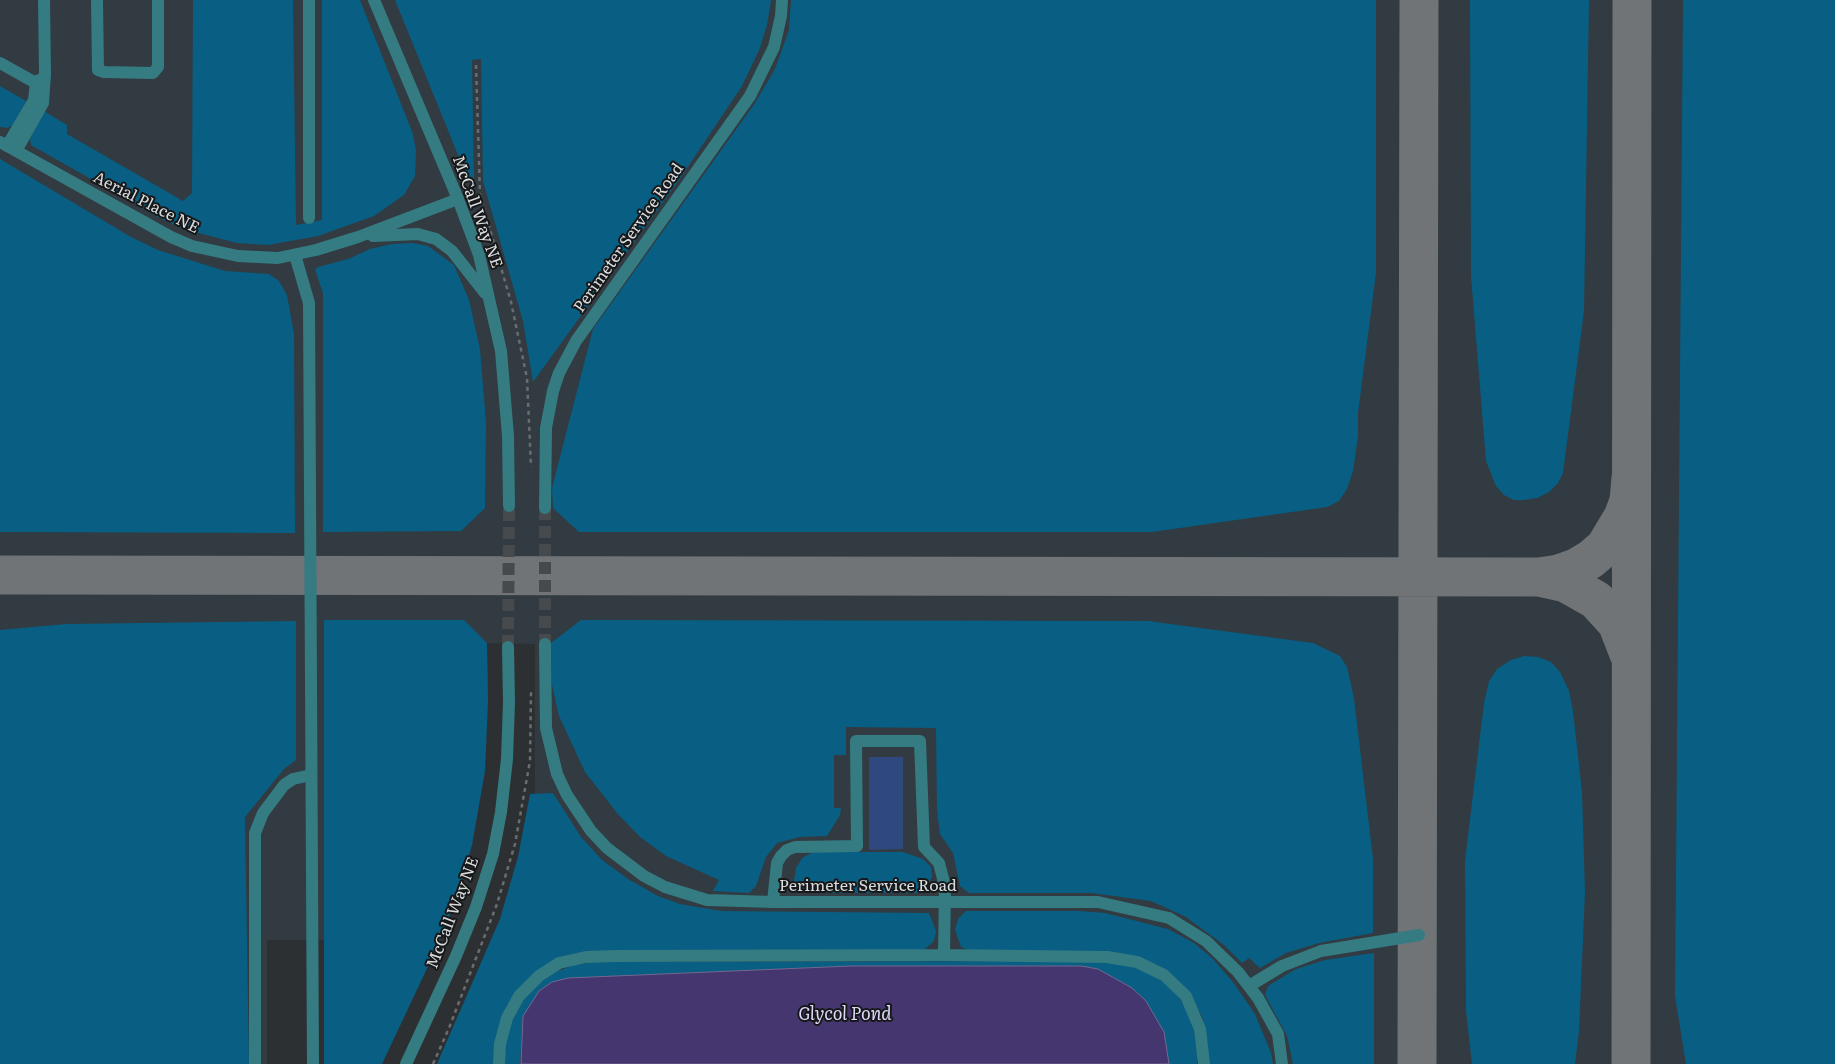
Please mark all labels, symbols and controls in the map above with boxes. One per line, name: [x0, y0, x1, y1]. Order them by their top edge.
street label: McCall Way NE: [448, 153, 506, 271]
street label: Perimeter Service Road: [570, 160, 688, 316]
street label: Aerial Place NE: [90, 168, 202, 238]
street label: McCall Way NE: [423, 854, 483, 972]
street label: Perimeter Service Road: [779, 876, 957, 896]
water label: Glycol Pond: [798, 1004, 892, 1026]

